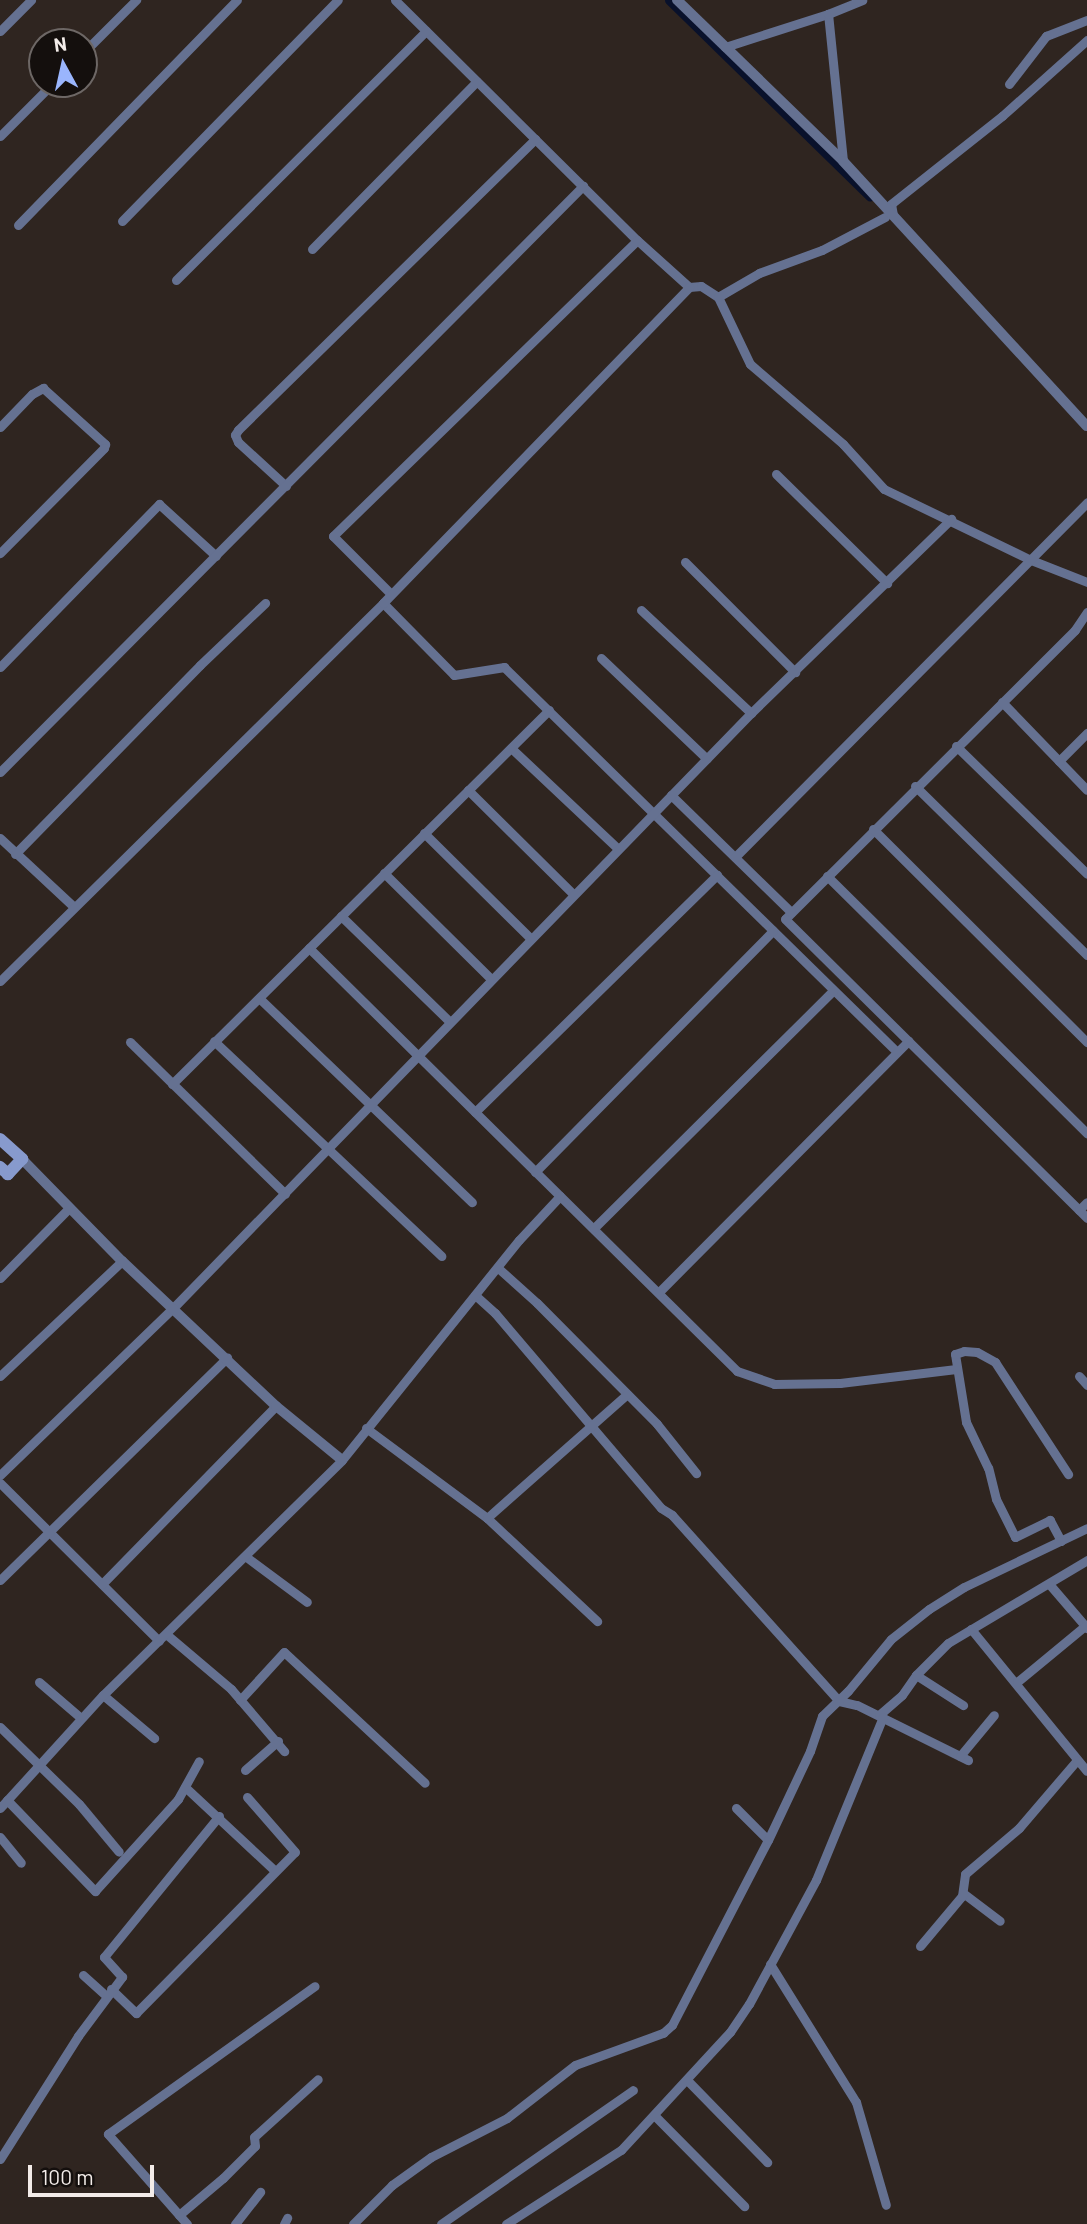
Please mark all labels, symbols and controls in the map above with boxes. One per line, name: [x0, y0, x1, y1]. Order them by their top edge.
north arrow: [28, 28, 98, 98]
text: N: [52, 31, 68, 56]
scale bar: [32, 2150, 158, 2194]
text: 100 m: [41, 2164, 94, 2189]

